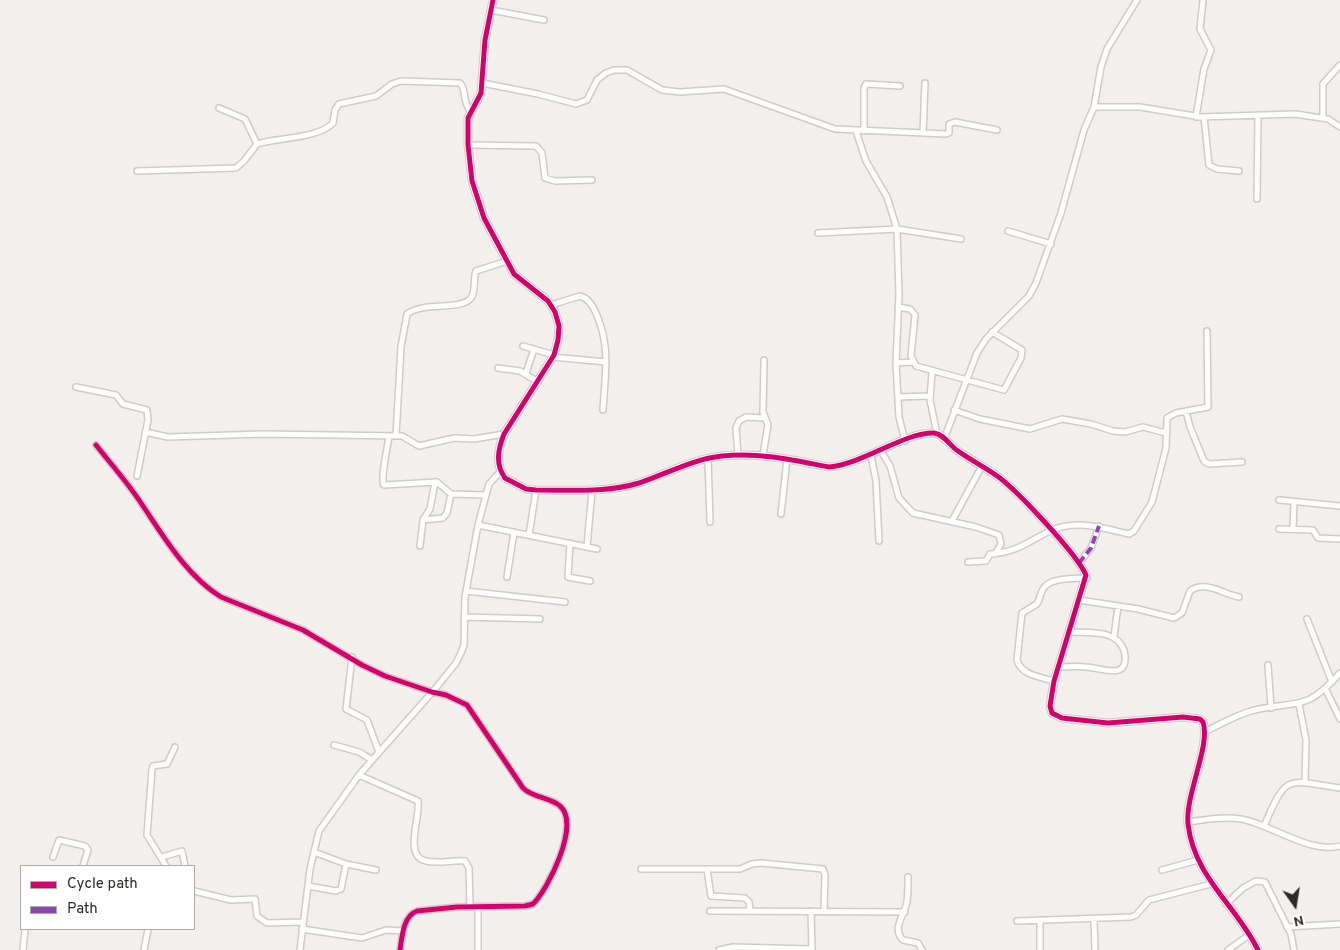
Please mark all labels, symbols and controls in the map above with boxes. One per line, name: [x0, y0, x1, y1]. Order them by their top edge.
legend: [20, 865, 195, 930]
text: Cycle path: [67, 875, 138, 894]
north arrow: [1270, 880, 1320, 930]
text: Path: [67, 900, 98, 919]
text: N: [1292, 911, 1305, 930]

